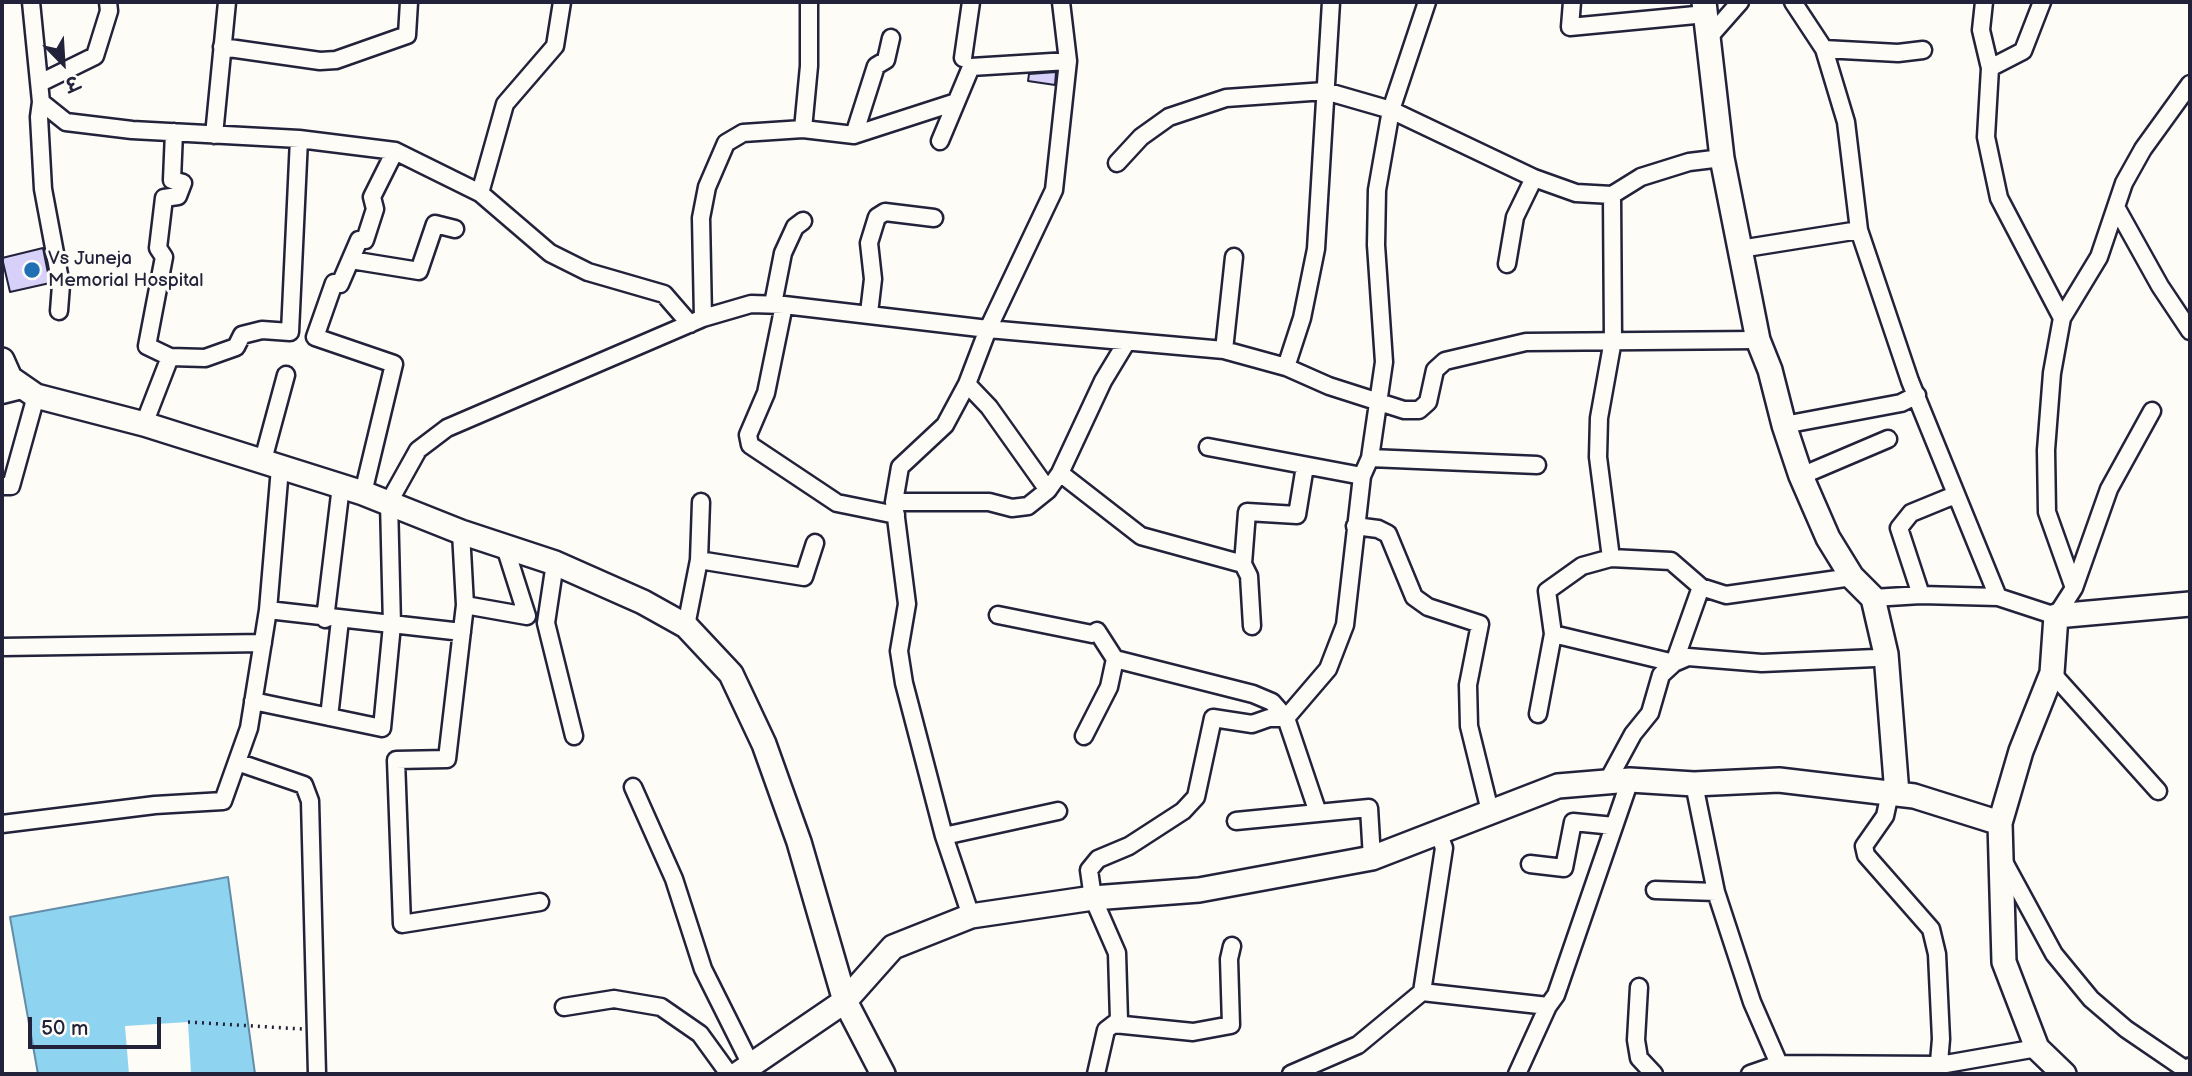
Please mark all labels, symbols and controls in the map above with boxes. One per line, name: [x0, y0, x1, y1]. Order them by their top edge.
north arrow: [28, 28, 98, 98]
text: उ: [61, 70, 82, 96]
place label: Vs Juneja Memorial Hospital: [48, 248, 203, 292]
marker: Vs Juneja Memorial Hospital: [22, 260, 42, 280]
scale bar: [32, 1002, 164, 1046]
text: 50 m: [41, 1016, 88, 1041]

